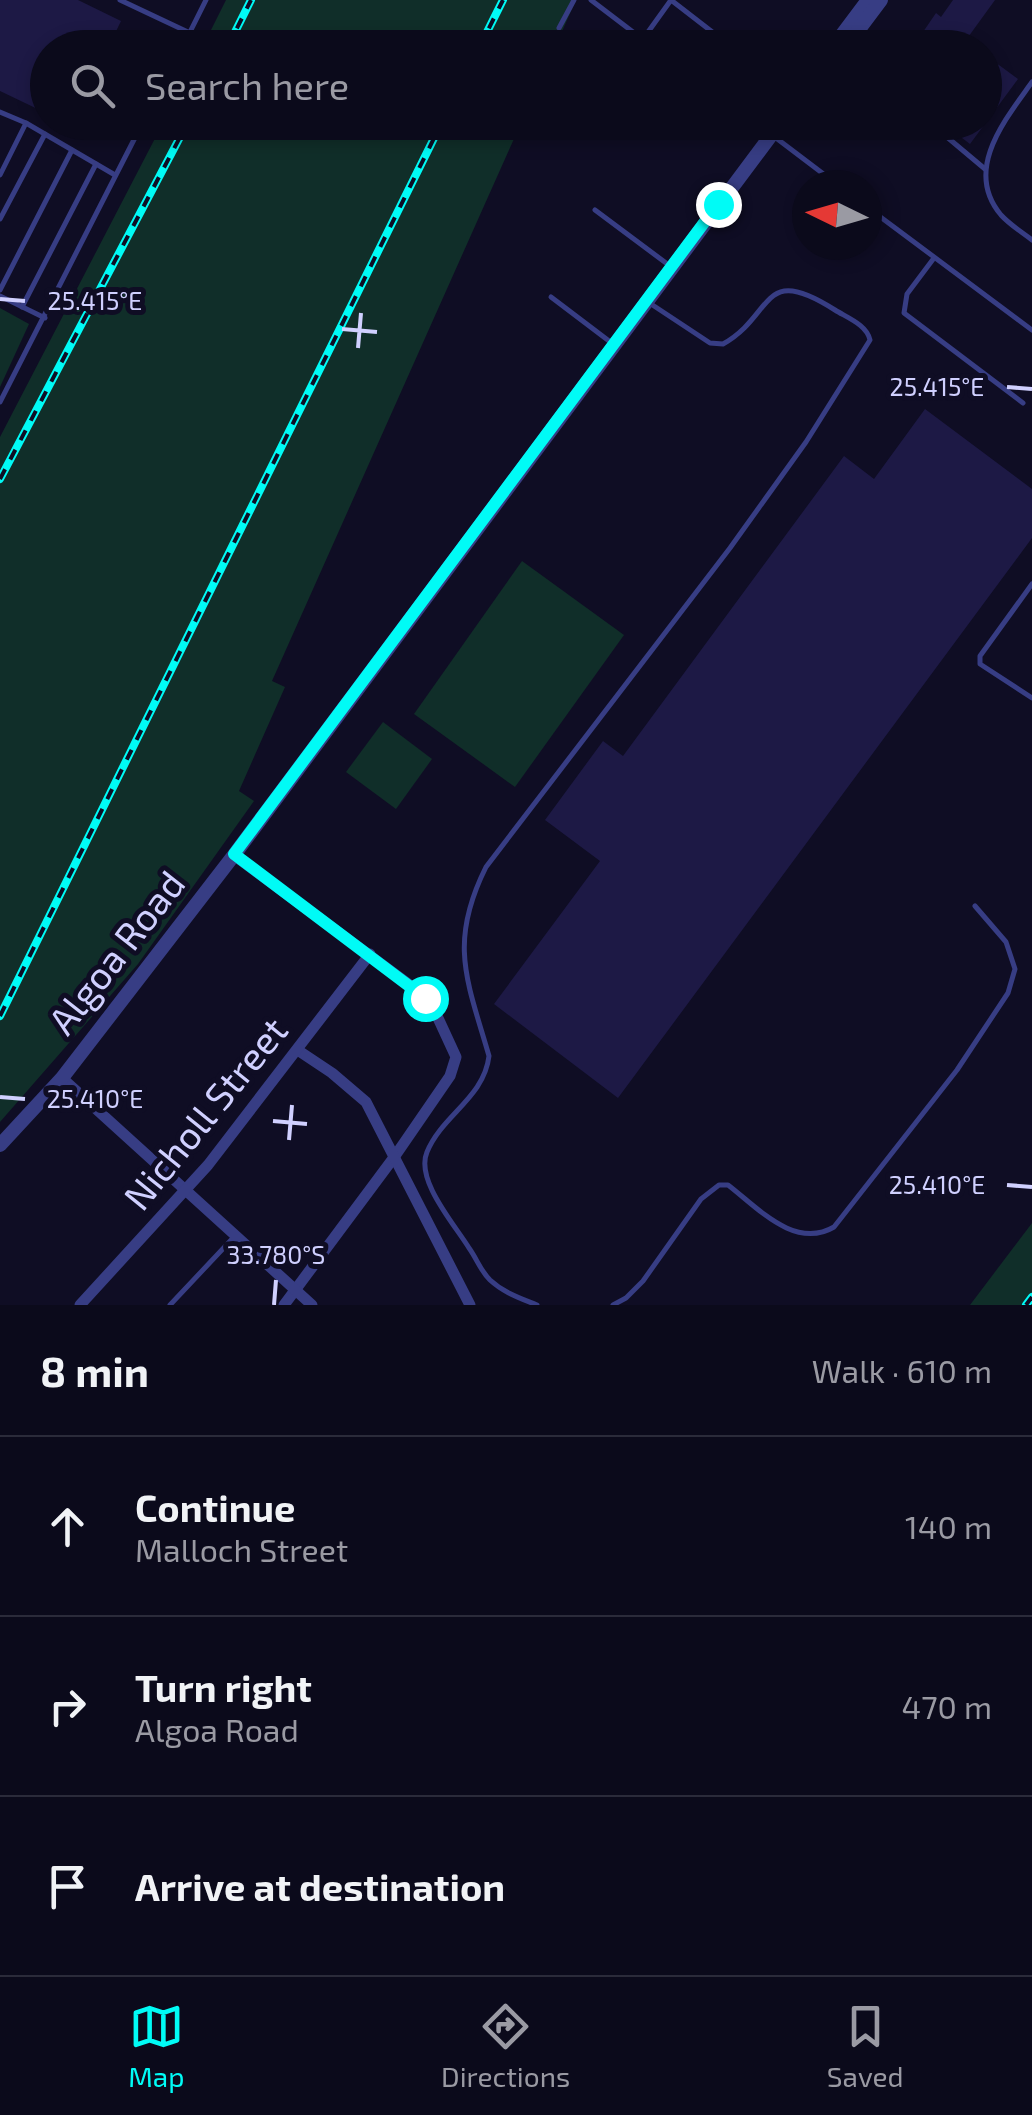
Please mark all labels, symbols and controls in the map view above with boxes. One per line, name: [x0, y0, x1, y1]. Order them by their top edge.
search box: [30, 30, 1002, 140]
icon: search: [65, 58, 120, 113]
text: Search here: [145, 62, 349, 108]
north arrow: [792, 170, 882, 260]
route end: [696, 182, 742, 228]
text: 25.415°E: [48, 285, 142, 315]
text: 25.415°E: [890, 371, 984, 401]
street label: Algoa Road: [37, 861, 193, 1043]
route start: [403, 976, 449, 1022]
street label: Nicholl Street: [113, 1007, 296, 1218]
text: 25.410°E: [47, 1083, 143, 1113]
text: 25.410°E: [889, 1169, 985, 1199]
text: 33.780°S: [227, 1239, 325, 1269]
text: 8 min: [40, 1345, 149, 1395]
text: Walk · 610 m: [812, 1351, 992, 1389]
text: Continue: [135, 1484, 295, 1530]
icon: ahead: [40, 1499, 95, 1554]
text: 140 m: [905, 1507, 992, 1545]
text: Malloch Street: [135, 1530, 348, 1568]
text: Turn right: [135, 1664, 312, 1710]
icon: right: [40, 1679, 95, 1734]
text: 470 m: [901, 1687, 992, 1725]
text: Algoa Road: [135, 1710, 299, 1748]
icon: arrive: [40, 1859, 95, 1914]
text: Arrive at destination: [135, 1863, 505, 1909]
tab: Map: [128, 1999, 184, 2093]
tab: Directions: [441, 1999, 570, 2093]
tab: Saved: [827, 1999, 904, 2093]

